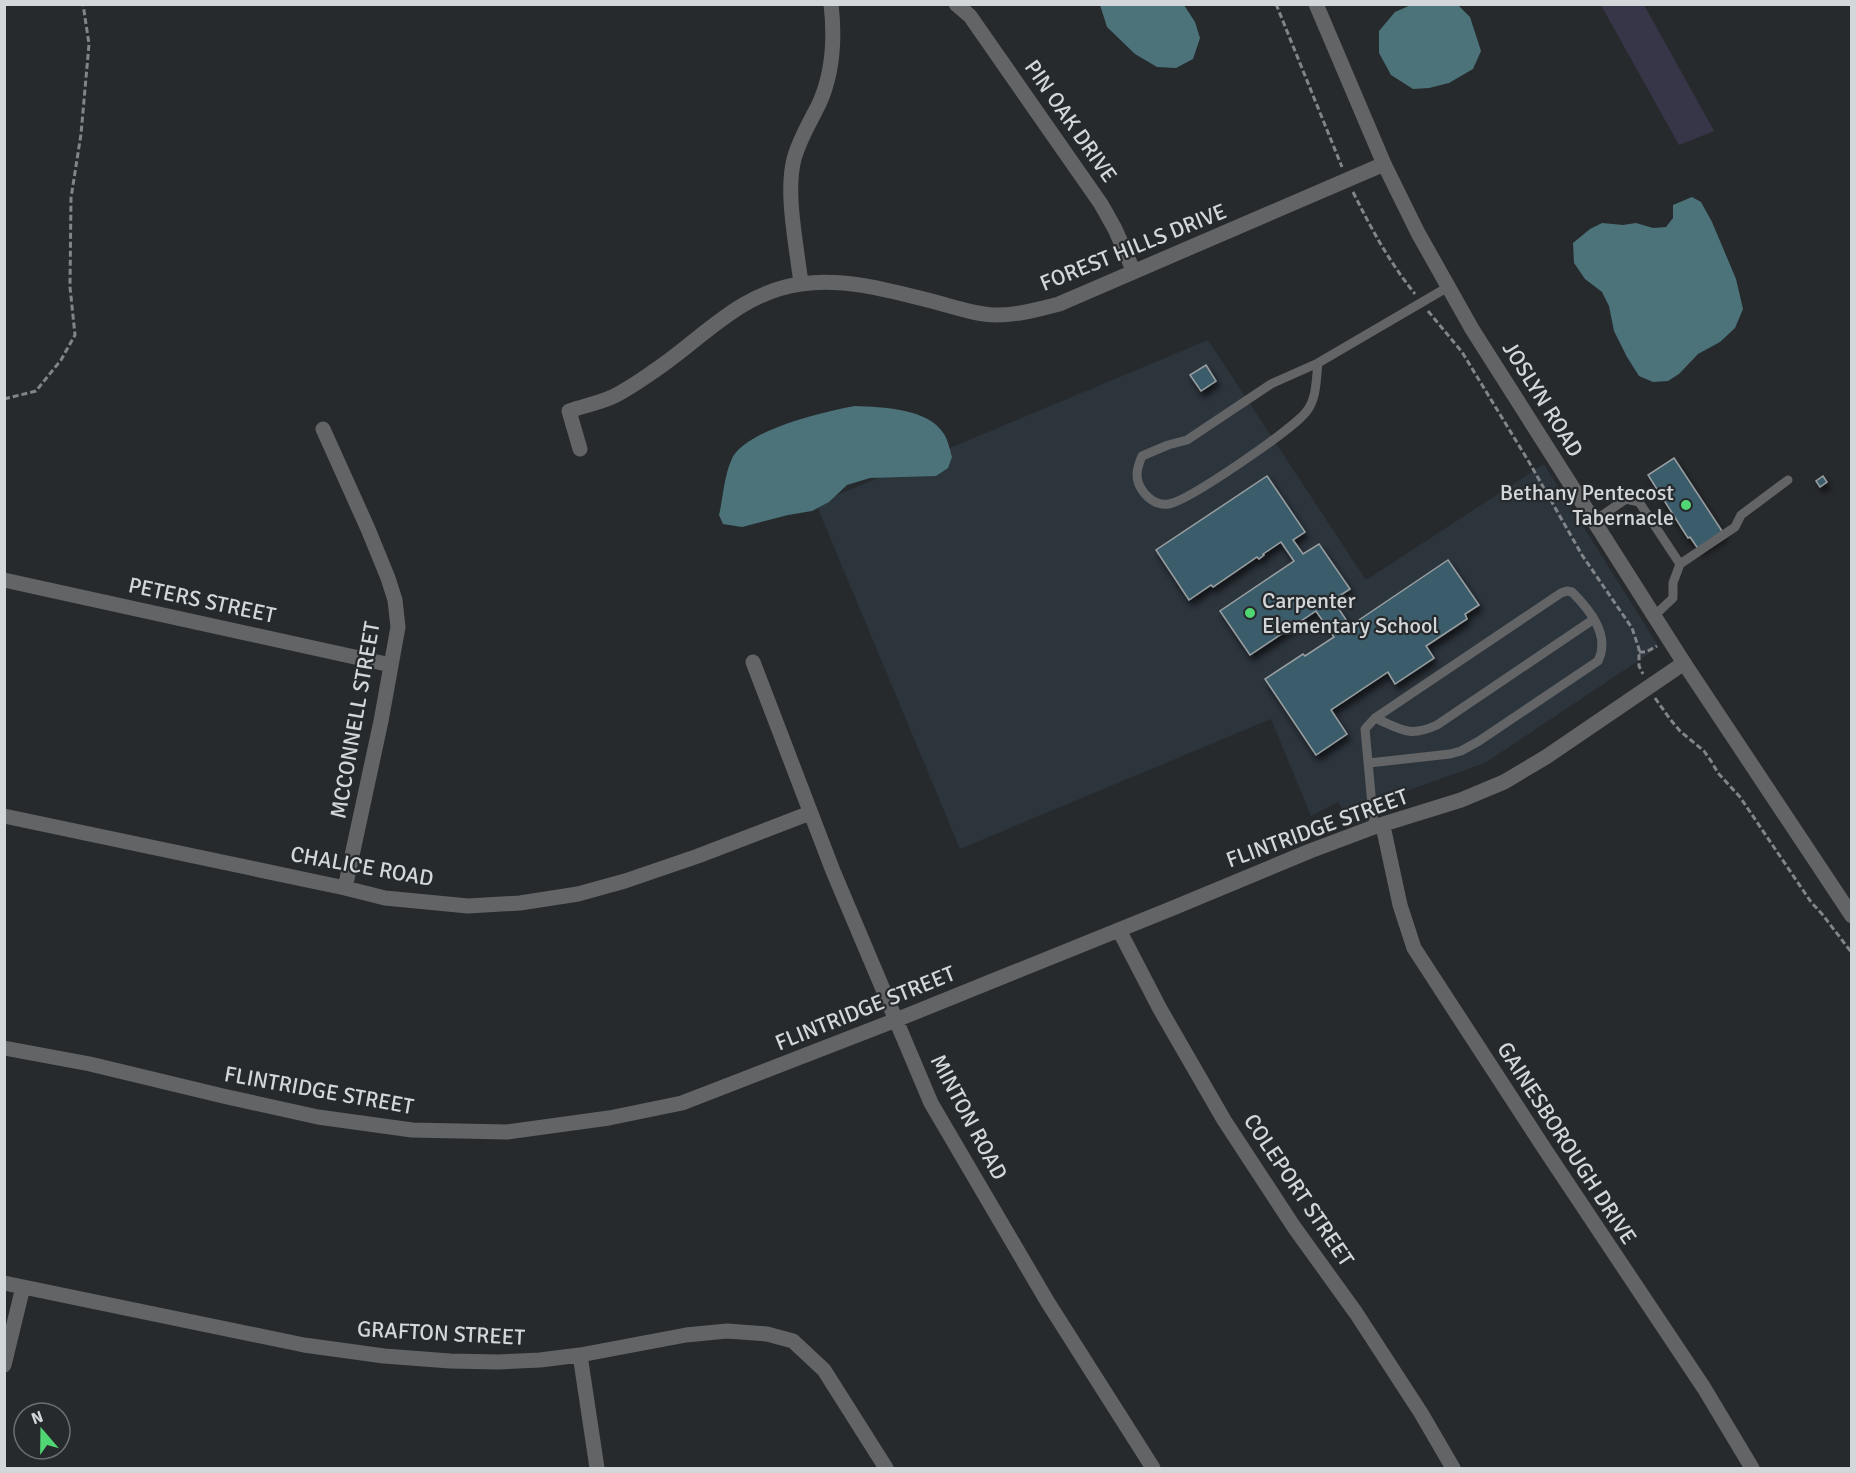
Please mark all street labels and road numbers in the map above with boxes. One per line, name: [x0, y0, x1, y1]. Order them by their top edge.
street label: PIN OAK DRIVE: [1019, 55, 1123, 187]
street label: FOREST HILLS DRIVE: [1036, 197, 1230, 297]
street label: JOSLYN ROAD: [1497, 336, 1589, 462]
street label: PETERS STREET: [126, 571, 278, 629]
street label: MCCONNELL STREET: [324, 619, 386, 821]
street label: FLINTRIDGE STREET: [1222, 782, 1412, 873]
street label: CHALICE ROAD: [288, 840, 436, 892]
street label: FLINTRIDGE STREET: [771, 960, 959, 1056]
street label: GAINESBOROUGH DRIVE: [1491, 1037, 1643, 1249]
street label: MINTON ROAD: [925, 1050, 1013, 1184]
street label: FLINTRIDGE STREET: [222, 1060, 416, 1120]
street label: COLEPORT STREET: [1238, 1109, 1360, 1272]
street label: GRAFTON STREET: [356, 1315, 526, 1351]

